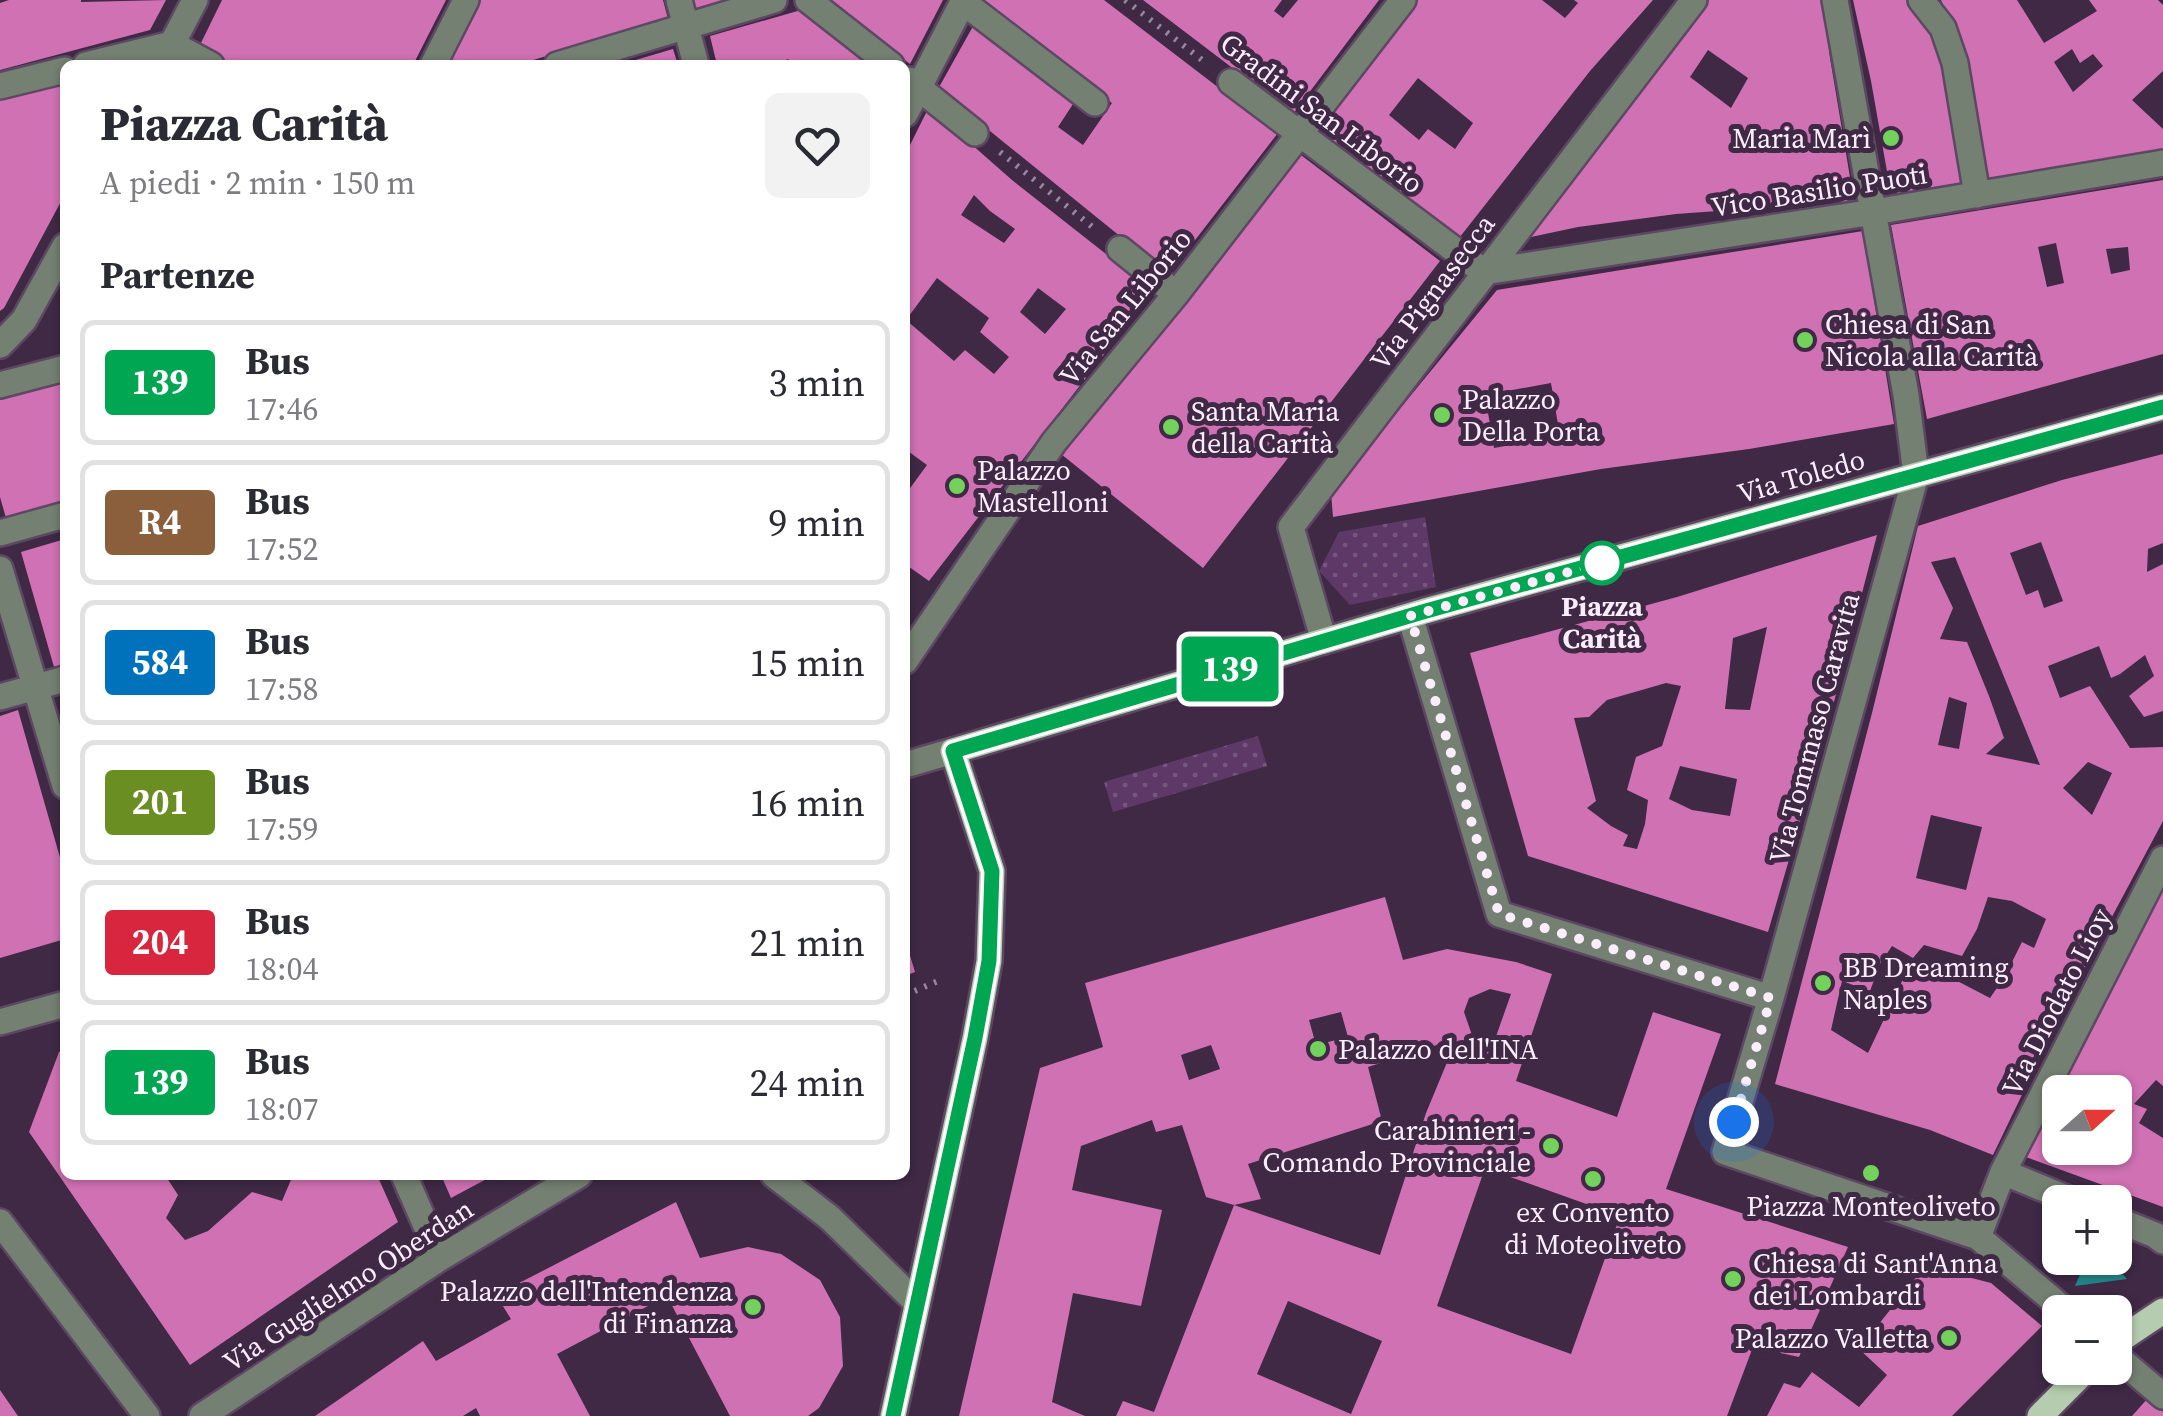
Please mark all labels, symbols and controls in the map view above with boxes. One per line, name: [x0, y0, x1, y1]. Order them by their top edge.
street label: Gradini San Liborio: [1213, 24, 1431, 202]
text: Piazza Carità: [100, 90, 388, 156]
button: heart: [765, 93, 870, 198]
place label: Maria Marì: [1732, 119, 1871, 157]
marker: Maria Marì: [1880, 127, 1902, 149]
street label: Vico Basilio Puoti: [1708, 154, 1930, 226]
text: A piedi · 2 min · 150 m: [100, 161, 415, 205]
street label: Via Pignasecca: [1361, 206, 1504, 378]
street label: Via San Liborio: [1050, 221, 1200, 393]
text: Partenze: [100, 249, 255, 301]
place label: Chiesa di San Nicola alla Carità: [1825, 305, 2039, 375]
marker: Chiesa di San Nicola alla Carità: [1794, 329, 1816, 351]
text: Bus: [245, 335, 310, 387]
text: 3 min: [769, 357, 865, 409]
text: 139: [132, 358, 188, 406]
place label: Palazzo Della Porta: [1462, 380, 1601, 450]
text: 17:46: [245, 387, 319, 431]
place label: Santa Maria della Carità: [1191, 392, 1340, 462]
marker: Palazzo Della Porta: [1431, 404, 1453, 426]
marker: Santa Maria della Carità: [1160, 416, 1182, 438]
street label: Via Toledo: [1733, 440, 1869, 512]
place label: Palazzo Mastelloni: [977, 451, 1109, 521]
text: Bus: [245, 475, 310, 527]
marker: Palazzo Mastelloni: [946, 475, 968, 497]
text: 9 min: [769, 497, 865, 549]
text: R4: [139, 498, 181, 546]
text: 17:52: [245, 527, 319, 571]
marker: Piazza Carità: [1581, 542, 1623, 584]
place label: Piazza Carità: [1561, 587, 1643, 657]
street label: Via Tommaso Caravita: [1760, 588, 1869, 867]
text: Bus: [245, 615, 310, 667]
line badge: 139: [1172, 636, 1288, 702]
text: 15 min: [750, 637, 865, 689]
text: 584: [132, 638, 188, 686]
text: 139: [1202, 645, 1258, 693]
text: 17:58: [245, 667, 319, 711]
text: Bus: [245, 755, 310, 807]
text: 16 min: [750, 777, 865, 829]
text: 201: [132, 778, 188, 826]
text: 17:59: [245, 807, 319, 851]
text: Bus: [245, 895, 310, 947]
street label: Via Diodato Lioy: [1992, 901, 2120, 1102]
text: 21 min: [750, 917, 865, 969]
text: 204: [132, 918, 188, 966]
text: 18:04: [245, 947, 319, 991]
place label: BB Dreaming Naples: [1843, 948, 2009, 1018]
marker: BB Dreaming Naples: [1812, 972, 1834, 994]
place label: Palazzo dell'INA: [1338, 1030, 1538, 1068]
text: Bus: [245, 1035, 310, 1087]
marker: Palazzo dell'INA: [1307, 1038, 1329, 1060]
text: 24 min: [750, 1057, 865, 1109]
text: 139: [132, 1058, 188, 1106]
north arrow: [2042, 1075, 2132, 1165]
map controls: [2042, 1075, 2132, 1385]
text: 18:07: [245, 1087, 319, 1131]
your location: [1709, 1097, 1759, 1147]
place label: Carabinieri - Comando Provinciale: [1262, 1111, 1531, 1181]
marker: Carabinieri - Comando Provinciale: [1540, 1135, 1562, 1157]
marker: Piazza Monteoliveto: [1860, 1162, 1882, 1184]
marker: ex Convento di Moteoliveto: [1582, 1168, 1604, 1190]
button: +: [2042, 1185, 2132, 1275]
place label: Piazza Monteoliveto: [1746, 1187, 1996, 1225]
street label: Via Guglielmo Oberdan: [216, 1190, 480, 1380]
place label: ex Convento di Moteoliveto: [1504, 1193, 1682, 1263]
place label: Chiesa di Sant'Anna dei Lombardi: [1753, 1244, 1999, 1314]
marker: Chiesa di Sant'Anna dei Lombardi: [1722, 1268, 1744, 1290]
place label: Palazzo dell'Intendenza di Finanza: [440, 1272, 734, 1342]
button: −: [2042, 1295, 2132, 1385]
marker: Palazzo dell'Intendenza di Finanza: [742, 1296, 764, 1318]
place label: Palazzo Valletta: [1735, 1319, 1930, 1357]
marker: Palazzo Valletta: [1938, 1327, 1960, 1349]

